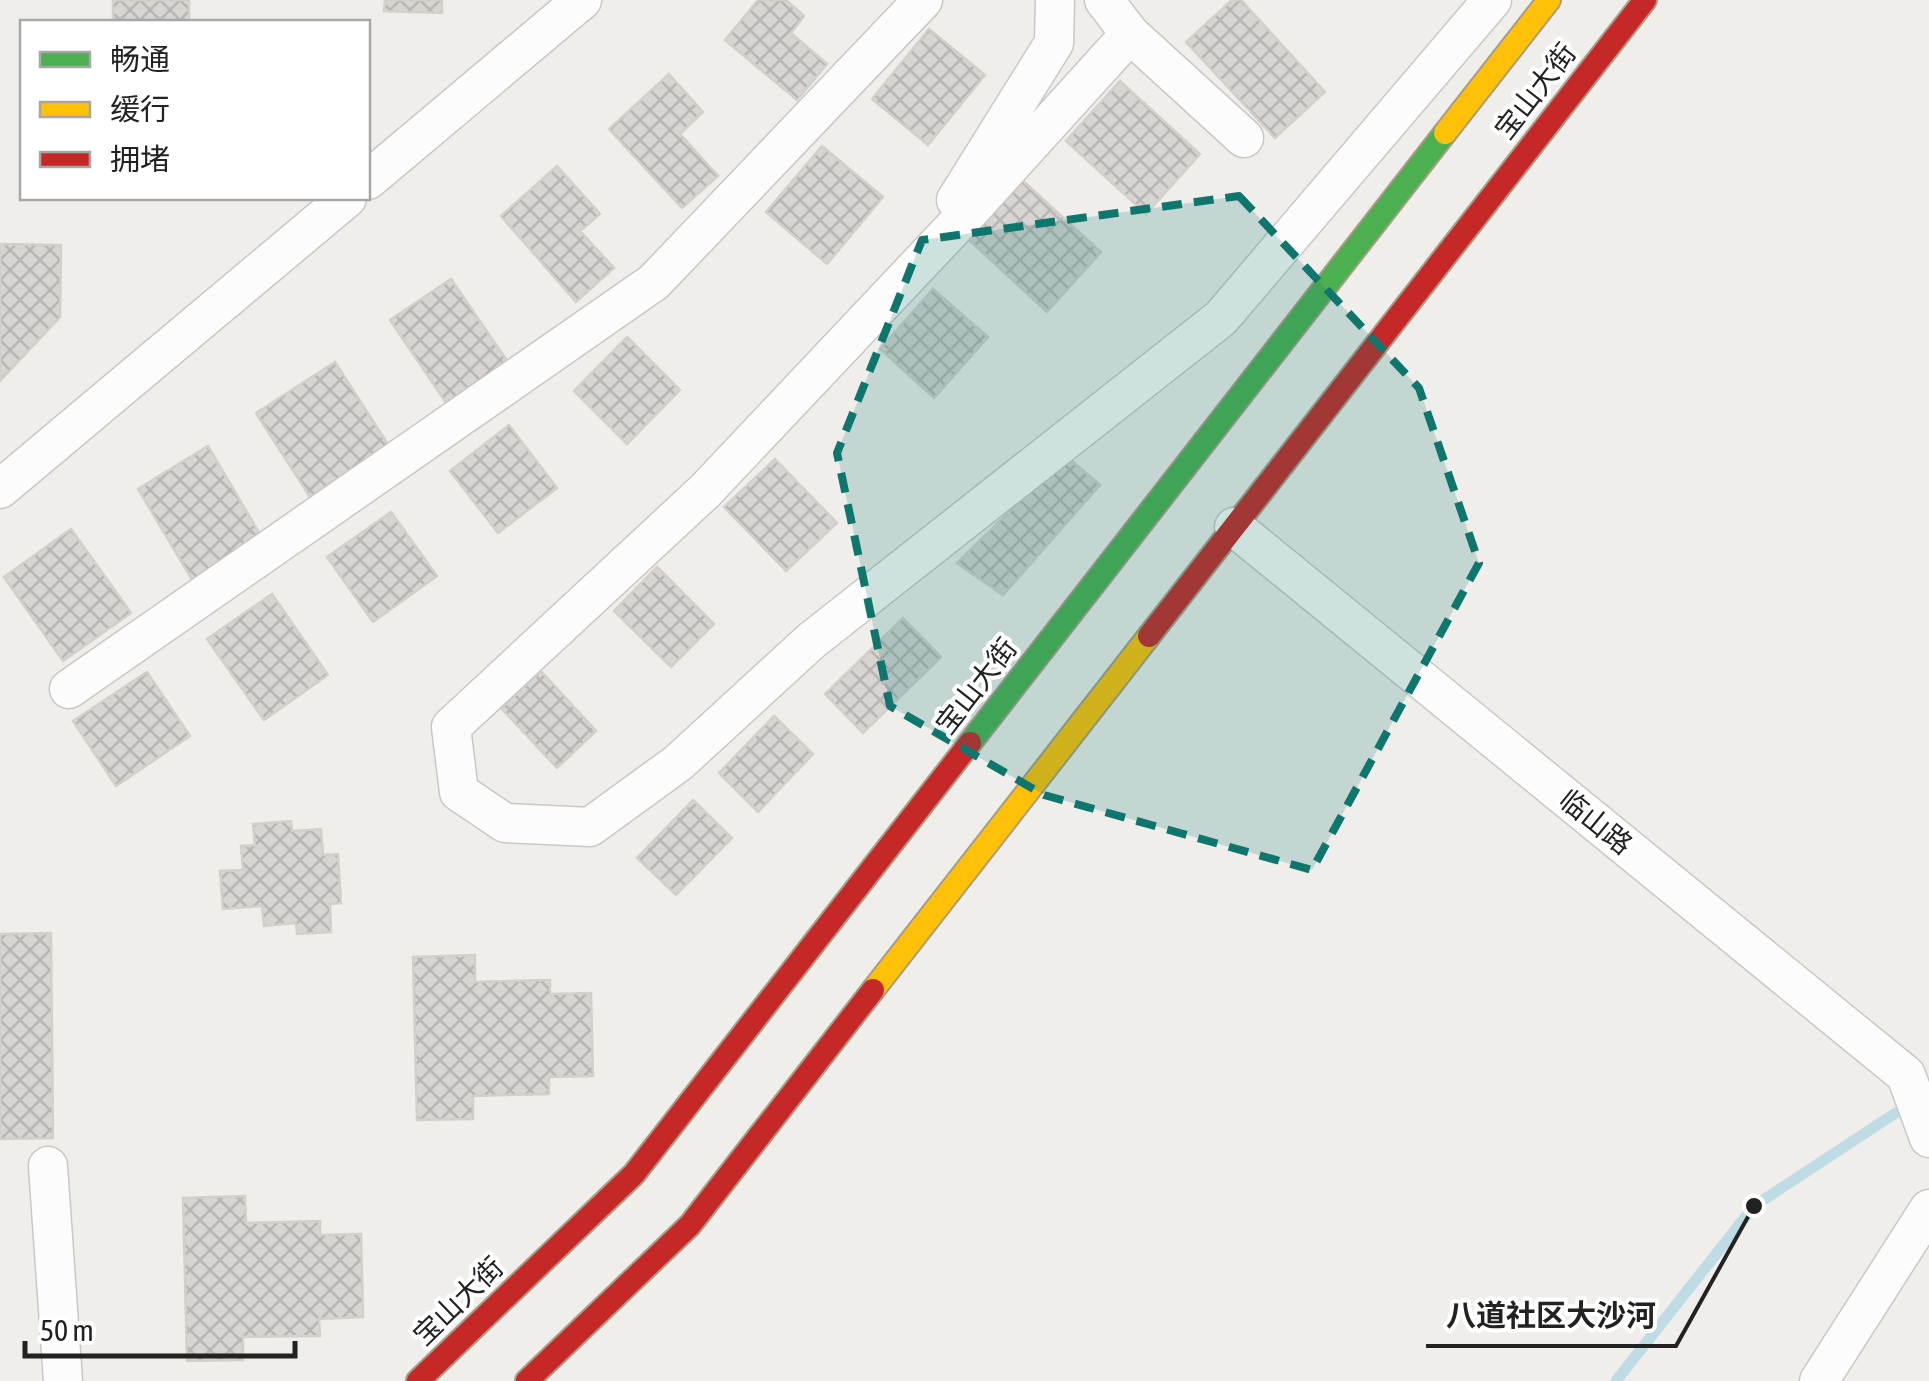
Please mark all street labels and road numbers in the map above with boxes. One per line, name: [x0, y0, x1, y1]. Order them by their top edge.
street label: 宝山大街: [1488, 37, 1582, 145]
street label: 宝山大街: [929, 632, 1023, 740]
street label: 临山路: [1553, 783, 1639, 861]
street label: 宝山大街: [407, 1251, 509, 1351]

